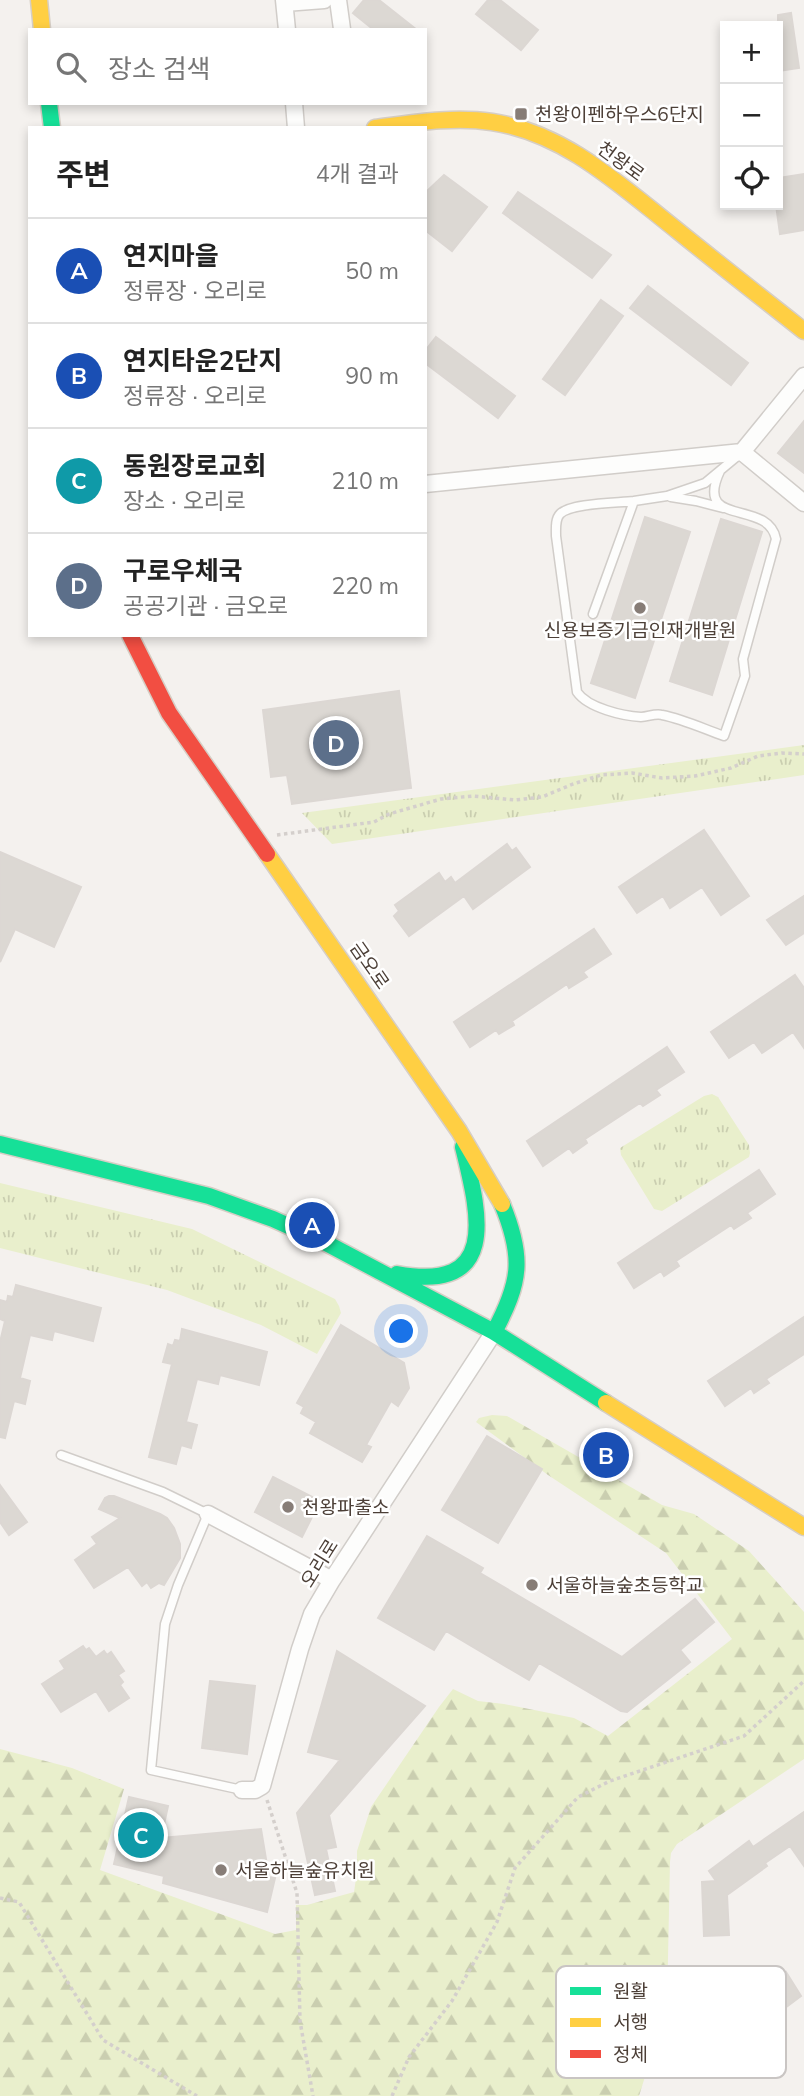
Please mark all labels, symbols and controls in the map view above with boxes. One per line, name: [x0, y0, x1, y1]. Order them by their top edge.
map controls: [720, 21, 783, 210]
button: +: [720, 21, 783, 84]
search box: [28, 28, 427, 105]
icon: search: [52, 48, 90, 86]
text: 장소 검색: [108, 52, 210, 85]
button: −: [720, 84, 783, 147]
place label: 천왕이펜하우스6단지: [535, 102, 704, 126]
marker: 천왕이펜하우스6단지: [513, 106, 529, 122]
street label: 천왕로: [593, 136, 649, 186]
button: locate: [720, 147, 783, 210]
text: 주변: [56, 155, 111, 193]
text: 4개 결과: [316, 159, 399, 188]
text: 연지마을: [123, 239, 219, 272]
text: A: [70, 256, 88, 285]
text: 50 m: [345, 256, 399, 285]
text: 정류장 · 오리로: [123, 276, 267, 305]
text: 연지타운2단지: [123, 344, 282, 377]
text: B: [71, 361, 87, 390]
text: 90 m: [345, 361, 399, 390]
text: 정류장 · 오리로: [123, 381, 267, 410]
text: 동원장로교회: [123, 449, 267, 482]
text: C: [71, 466, 87, 495]
text: 210 m: [331, 466, 399, 495]
text: 장소 · 오리로: [123, 486, 246, 515]
text: 구로우체국: [123, 554, 243, 587]
text: D: [70, 571, 88, 600]
text: 220 m: [331, 571, 399, 600]
text: 공공기관 · 금오로: [123, 591, 288, 620]
marker: 신용보증기금인재개발원: [632, 600, 648, 616]
place label: 신용보증기금인재개발원: [544, 618, 736, 642]
pin: D: [313, 717, 359, 769]
street label: 금오로: [345, 937, 395, 993]
pin: A: [289, 1199, 335, 1251]
your location: [384, 1314, 418, 1348]
pin: B: [583, 1429, 629, 1481]
place label: 천왕파출소: [302, 1495, 389, 1519]
marker: 천왕파출소: [280, 1499, 296, 1515]
street label: 오리로: [295, 1534, 343, 1592]
place label: 서울하늘숲초등학교: [546, 1573, 703, 1597]
marker: 서울하늘숲초등학교: [524, 1577, 540, 1593]
pin: C: [118, 1809, 164, 1861]
place label: 서울하늘숲유치원: [235, 1858, 375, 1882]
marker: 서울하늘숲유치원: [213, 1862, 229, 1878]
legend: [556, 1966, 786, 2078]
text: 원활: [613, 1979, 648, 2003]
text: 서행: [613, 2010, 648, 2034]
text: 정체: [613, 2042, 648, 2066]

